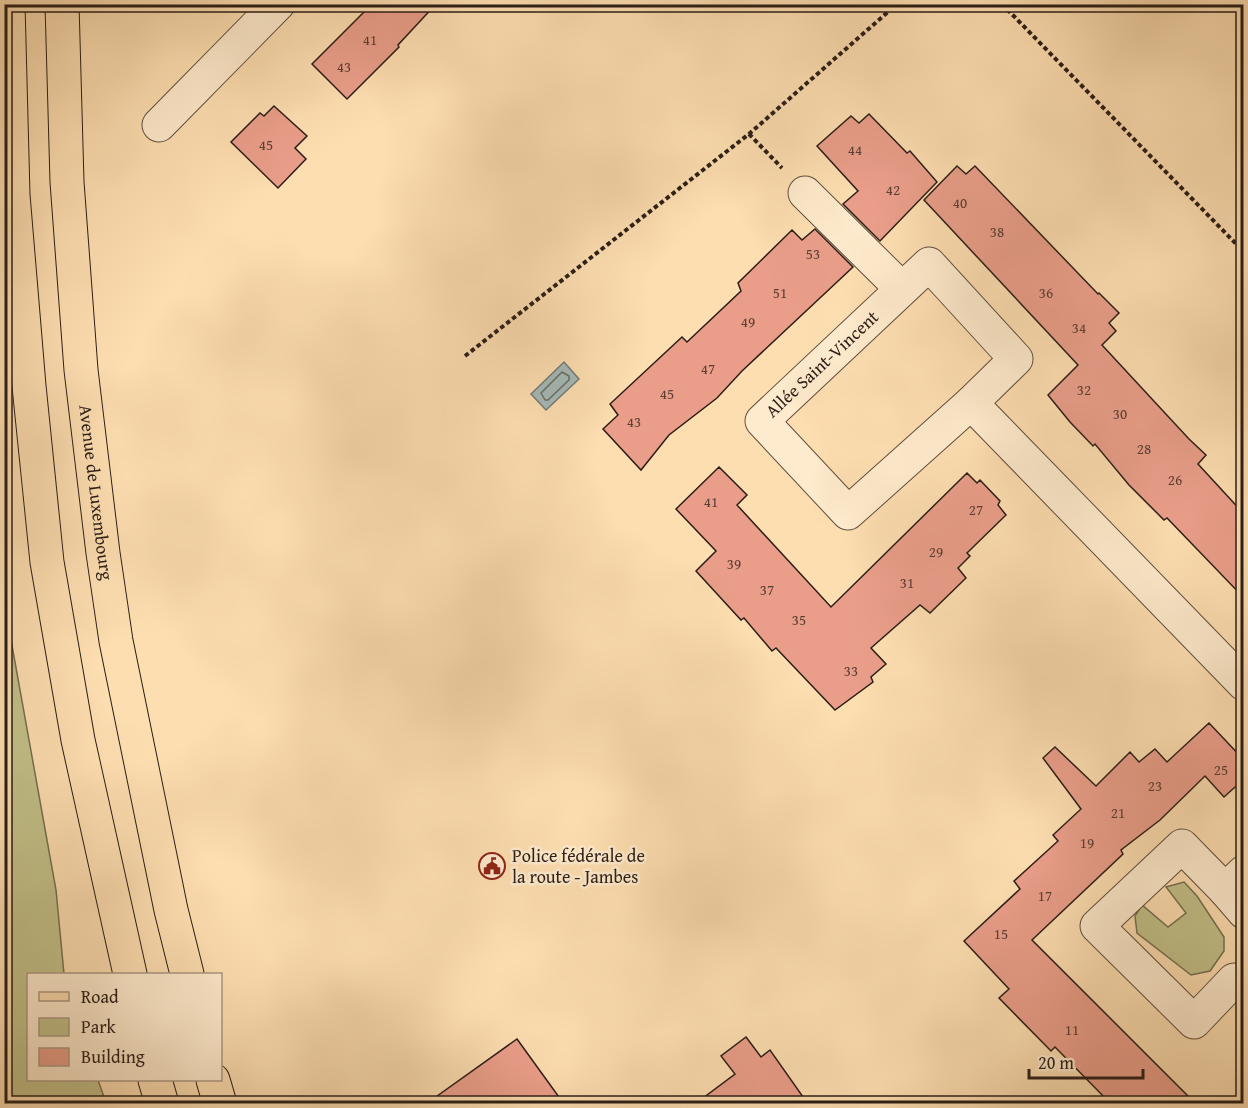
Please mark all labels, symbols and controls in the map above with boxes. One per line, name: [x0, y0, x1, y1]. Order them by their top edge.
house number: 41: [363, 29, 377, 50]
house number: 43: [337, 56, 351, 77]
house number: 45: [259, 134, 273, 155]
house number: 44: [848, 139, 862, 160]
house number: 42: [886, 179, 900, 200]
house number: 40: [953, 192, 967, 213]
house number: 38: [990, 221, 1004, 242]
house number: 53: [806, 243, 820, 264]
house number: 51: [773, 282, 787, 303]
house number: 36: [1039, 282, 1053, 303]
street label: Allée Saint-Vincent: [759, 303, 885, 424]
house number: 49: [741, 311, 755, 332]
house number: 34: [1072, 317, 1086, 338]
house number: 47: [701, 358, 715, 379]
house number: 32: [1077, 379, 1091, 400]
house number: 45: [660, 383, 674, 404]
street label: Avenue de Luxembourg: [72, 403, 121, 582]
house number: 30: [1113, 403, 1127, 424]
house number: 43: [627, 411, 641, 432]
house number: 28: [1137, 438, 1151, 459]
house number: 26: [1168, 469, 1182, 490]
house number: 41: [704, 491, 718, 512]
house number: 27: [969, 499, 983, 520]
house number: 29: [929, 541, 943, 562]
house number: 39: [727, 553, 741, 574]
house number: 31: [900, 572, 914, 593]
house number: 37: [760, 579, 774, 600]
house number: 35: [792, 609, 806, 630]
house number: 33: [844, 660, 858, 681]
house number: 25: [1214, 759, 1228, 780]
house number: 23: [1148, 775, 1162, 796]
house number: 21: [1111, 802, 1125, 823]
house number: 19: [1080, 832, 1094, 853]
place label: Police fédérale de la route - Jambes: [512, 842, 645, 890]
public building icon: Police fédérale de la route - Jambes: [477, 851, 507, 881]
house number: 17: [1038, 885, 1052, 906]
house number: 15: [994, 923, 1008, 944]
legend: [27, 973, 222, 1081]
text: Road: [81, 983, 119, 1010]
text: Park: [81, 1013, 117, 1040]
house number: 11: [1065, 1019, 1079, 1040]
scale bar: [1029, 1042, 1143, 1080]
text: Building: [81, 1043, 145, 1070]
text: 20 m: [1038, 1049, 1074, 1076]

